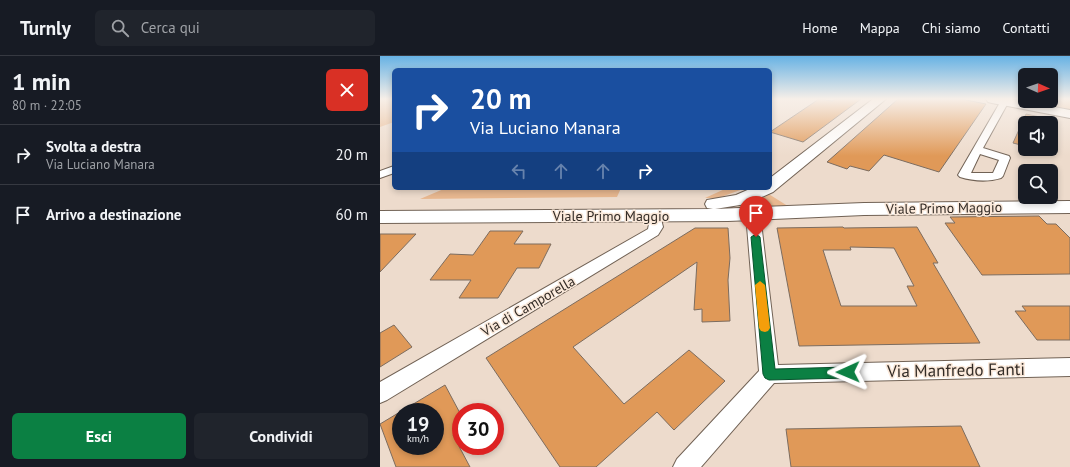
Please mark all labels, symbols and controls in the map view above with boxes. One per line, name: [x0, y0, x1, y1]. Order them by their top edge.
search box: [95, 10, 375, 46]
text: Turnly: [20, 16, 71, 40]
icon: search: [109, 17, 131, 39]
text: Cerca qui: [141, 18, 200, 37]
text: Home: [802, 19, 838, 37]
text: Mappa: [860, 19, 900, 37]
text: Chi siamo: [922, 19, 980, 37]
text: Contatti: [1002, 19, 1050, 37]
text: 1 min: [12, 66, 71, 97]
north arrow: [1018, 68, 1058, 108]
map controls: [1018, 68, 1058, 204]
button: close: [326, 69, 368, 111]
text: 20 m: [470, 80, 531, 117]
icon: right: [404, 84, 456, 136]
text: 80 m · 22:05: [12, 97, 82, 114]
text: Via Luciano Manara: [470, 116, 621, 139]
button: sound: [1018, 116, 1058, 156]
text: Svolta a destra: [46, 137, 141, 156]
icon: right: [12, 144, 34, 166]
text: 20 m: [335, 145, 368, 164]
text: Via Luciano Manara: [46, 156, 155, 173]
icon: left: [508, 160, 530, 182]
icon: ahead: [550, 160, 572, 182]
icon: ahead: [592, 160, 614, 182]
icon: right: [634, 160, 656, 182]
button: search: [1018, 164, 1058, 204]
pin: [739, 196, 773, 237]
street label: Viale Primo Maggio: [885, 198, 1002, 218]
icon: arrive: [745, 202, 767, 224]
icon: arrive: [12, 204, 34, 226]
text: Arrivo a destinazione: [46, 205, 181, 224]
text: 60 m: [335, 205, 368, 224]
street label: Viale Primo Maggio: [552, 207, 669, 225]
street label: Via di Camporella: [477, 272, 578, 341]
position arrow: [827, 351, 869, 393]
street label: Via Manfredo Fanti: [886, 358, 1025, 382]
speed limit sign: 30: [452, 403, 504, 455]
text: 19: [407, 411, 429, 437]
button: Esci: [12, 413, 186, 459]
button: Condividi: [194, 413, 368, 459]
text: km/h: [407, 432, 429, 445]

